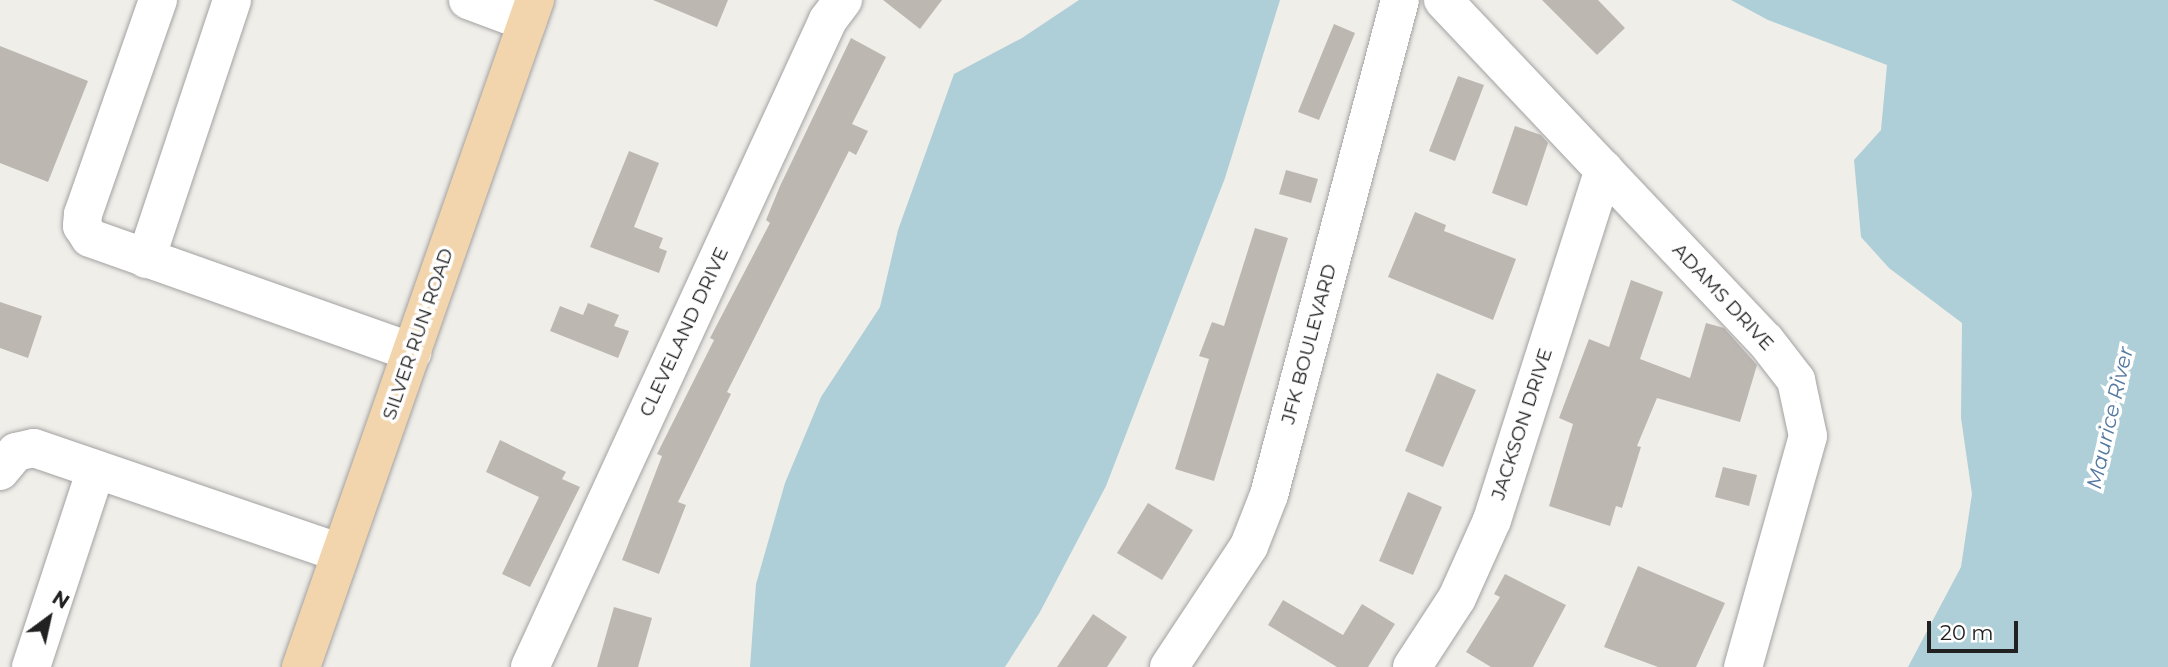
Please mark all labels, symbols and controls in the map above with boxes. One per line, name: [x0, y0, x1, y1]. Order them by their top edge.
street label: ADAMS DRIVE: [1668, 239, 1778, 355]
street label: CLEVELAND DRIVE: [635, 244, 733, 420]
street label: SILVER RUN ROAD: [378, 245, 458, 423]
street label: JFK BOULEVARD: [1277, 262, 1341, 426]
water label: Maurice River: [2081, 344, 2139, 492]
street label: JACKSON DRIVE: [1487, 345, 1557, 503]
north arrow: [14, 583, 84, 653]
text: N: [48, 586, 73, 614]
scale bar: [1930, 608, 2021, 652]
text: 20 m: [1940, 620, 1994, 645]

